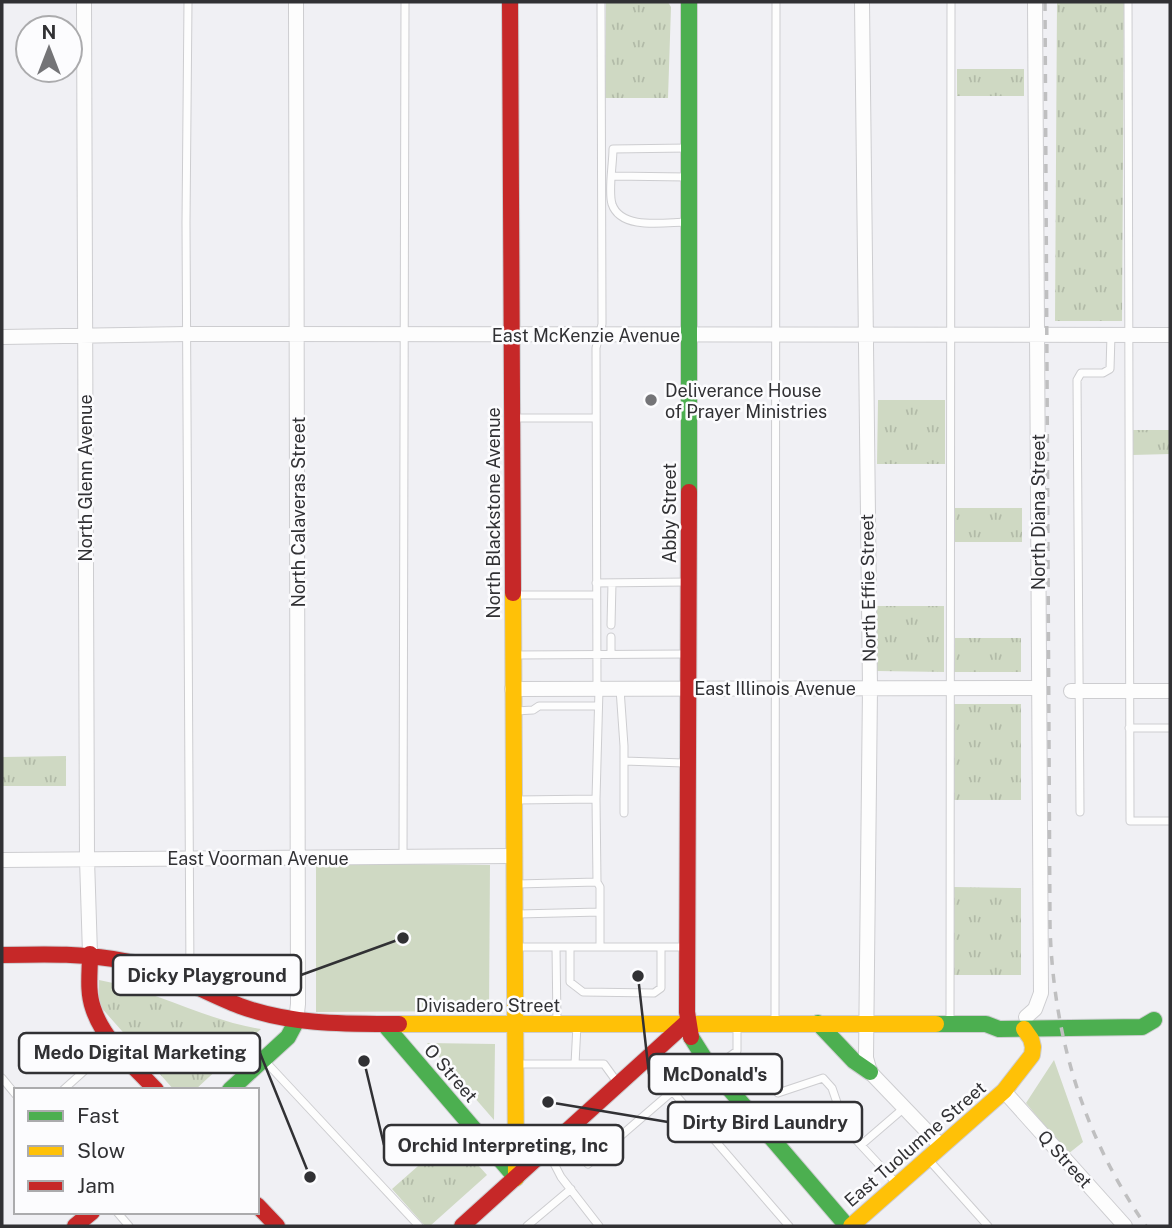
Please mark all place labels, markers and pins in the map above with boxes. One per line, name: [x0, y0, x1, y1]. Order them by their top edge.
place label: Deliverance House of Prayer Ministries: [665, 380, 827, 422]
marker: Deliverance House of Prayer Ministries: [643, 392, 659, 408]
callout: Dicky Playground: [113, 955, 301, 995]
callout: Medo Digital Marketing: [19, 1033, 260, 1073]
callout: McDonald's: [649, 1054, 782, 1094]
callout: Dirty Bird Laundry: [668, 1102, 862, 1142]
callout: Orchid Interpreting, Inc: [384, 1125, 623, 1165]

